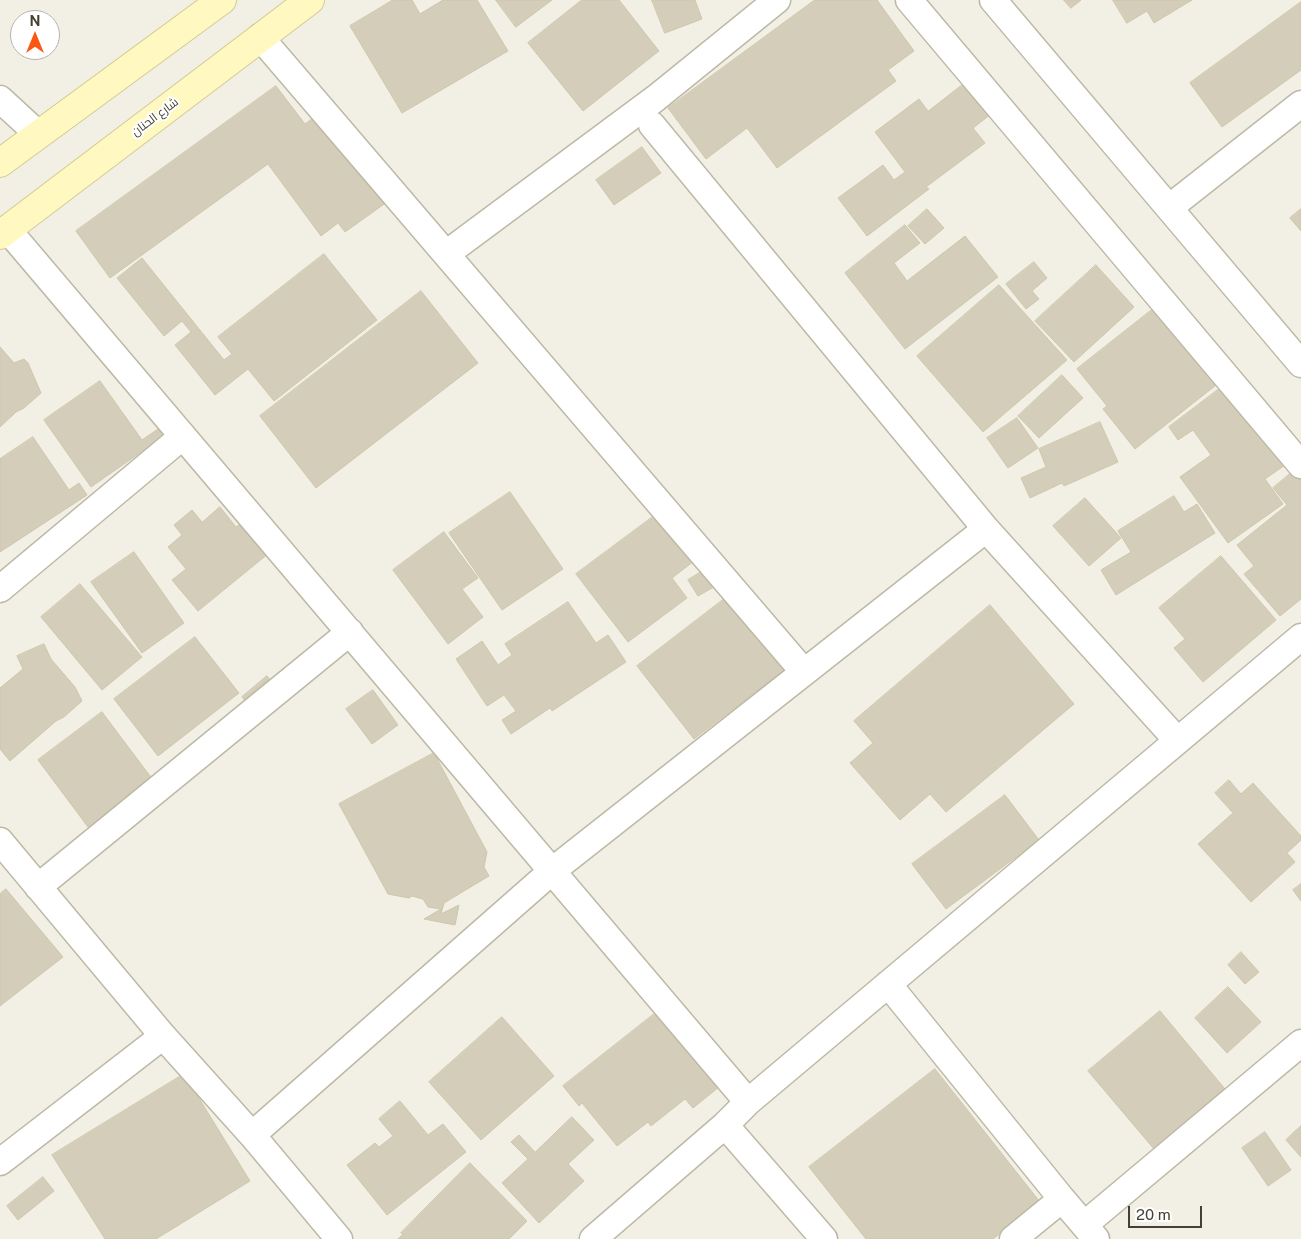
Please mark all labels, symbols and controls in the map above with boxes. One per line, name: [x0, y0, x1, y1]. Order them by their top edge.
north arrow: [10, 10, 60, 60]
text: N: [30, 13, 40, 29]
street label: شارع الحنان: [129, 95, 181, 139]
scale bar: [1131, 1196, 1205, 1228]
text: 20 m: [1136, 1206, 1171, 1223]

